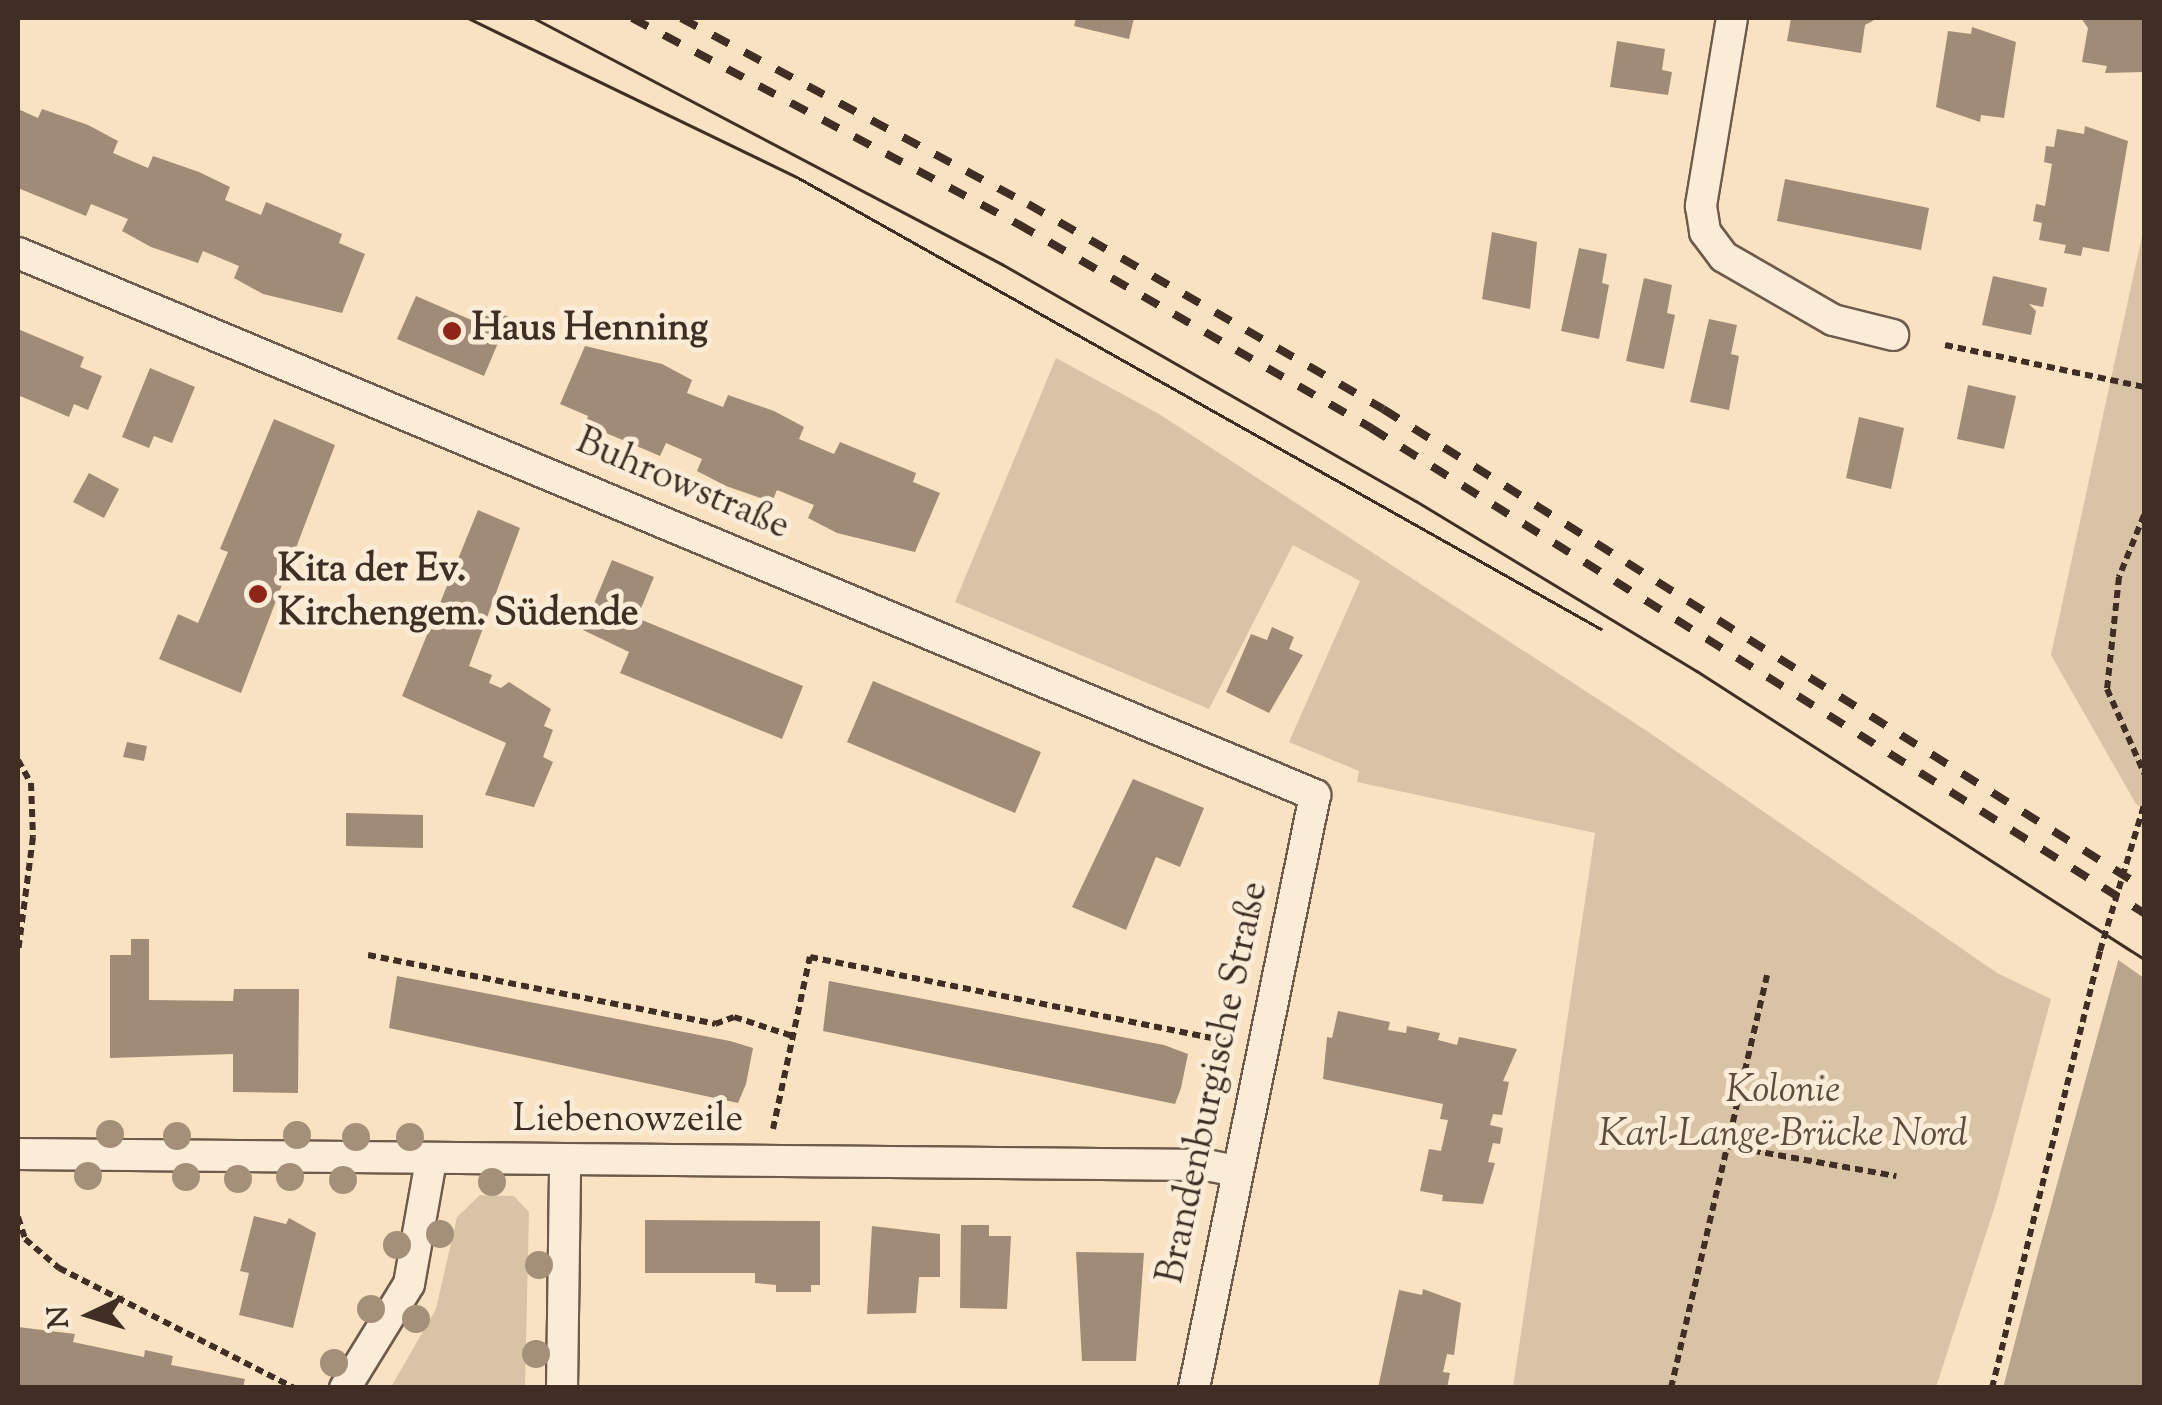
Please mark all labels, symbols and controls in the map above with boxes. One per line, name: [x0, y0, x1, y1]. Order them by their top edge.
place label: Haus Henning: [472, 308, 708, 354]
marker: Haus Henning: [441, 320, 463, 342]
street label: Buhrowstraße: [568, 421, 796, 551]
place label: Kita der Ev. Kirchengem. Südende: [278, 549, 638, 638]
marker: Kita der Ev. Kirchengem. Südende: [247, 583, 269, 605]
street label: Brandenburgische Straße: [1150, 878, 1280, 1288]
park label: Kolonie Karl-Lange-Brücke Nord: [1599, 1070, 1967, 1160]
street label: Liebenowzeile: [513, 1099, 743, 1145]
north arrow: [40, 1265, 140, 1365]
text: N: [39, 1305, 81, 1330]

